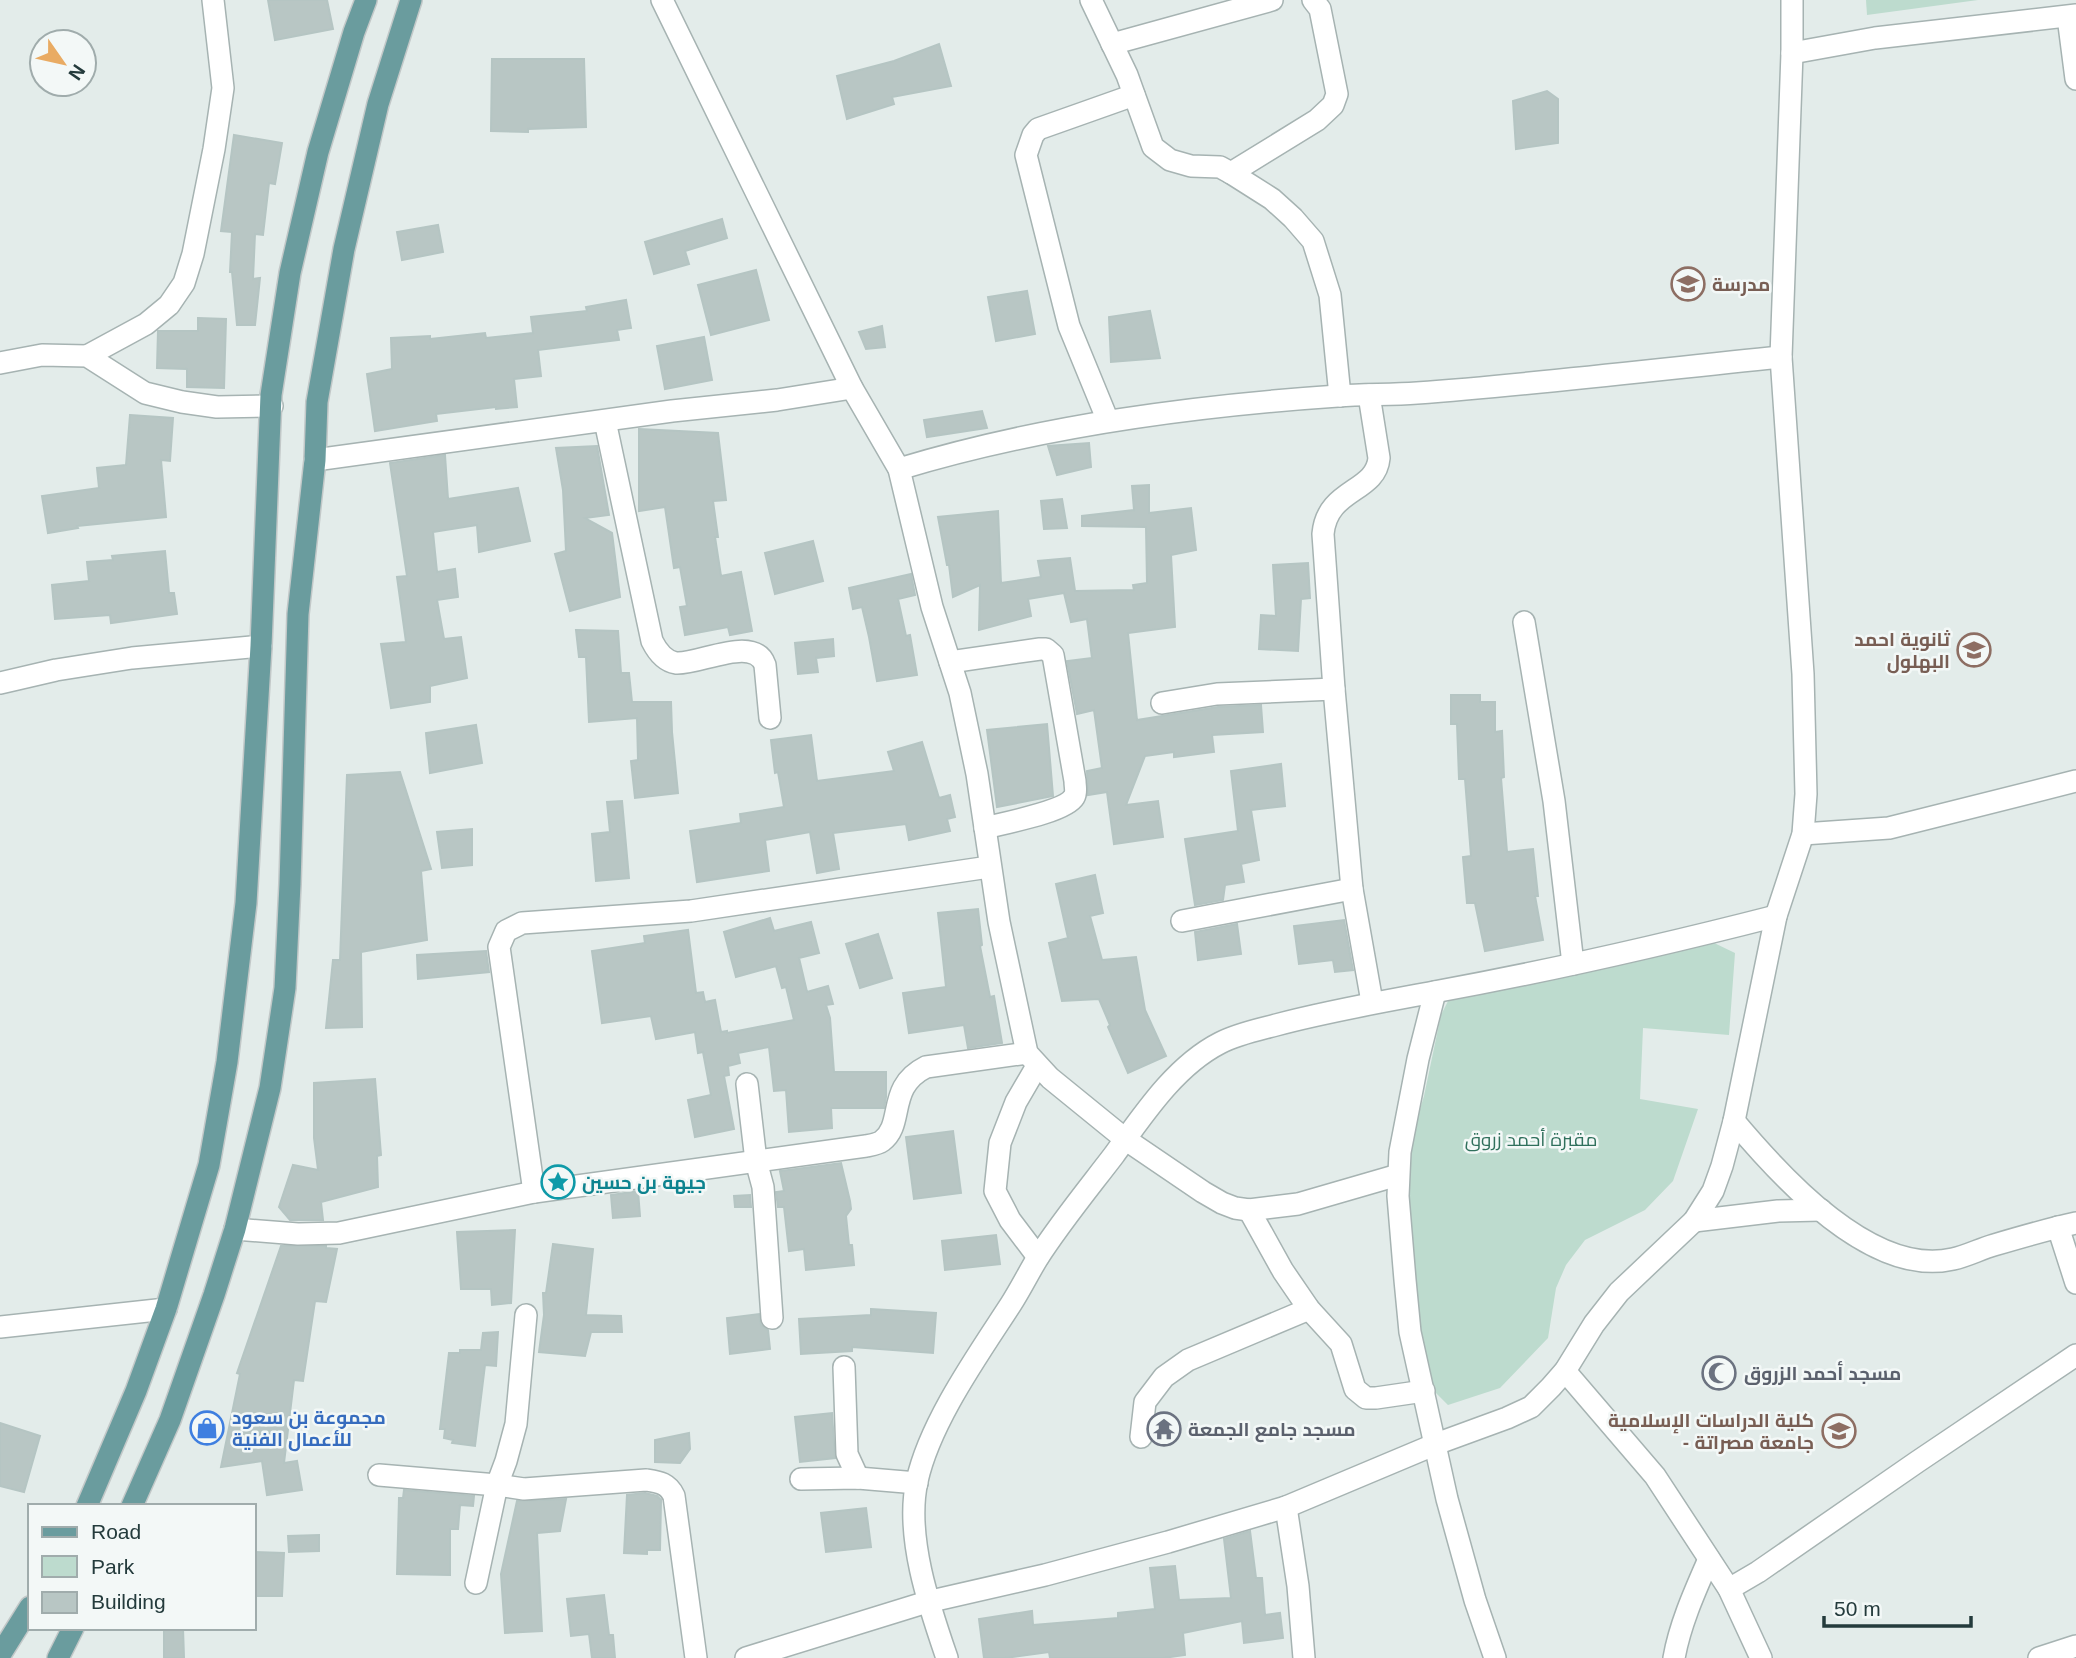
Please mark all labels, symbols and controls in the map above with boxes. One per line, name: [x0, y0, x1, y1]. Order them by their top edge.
north arrow: [28, 28, 98, 98]
text: N: [64, 61, 89, 84]
school or university icon: مدرسة: [1669, 265, 1707, 303]
place label: مدرسة: [1712, 274, 1770, 296]
place label: ثانوية احمد البهلول: [1854, 629, 1951, 674]
school or university icon: ثانوية احمد البهلول: [1955, 631, 1993, 669]
park label: مقبرة أحمد زروق: [1465, 1128, 1597, 1152]
place icon: جيهة بن حسين: [539, 1163, 577, 1201]
place label: جيهة بن حسين: [582, 1172, 706, 1194]
mosque icon: مسجد أحمد الزروق: [1700, 1354, 1738, 1392]
place label: مسجد أحمد الزروق: [1744, 1360, 1901, 1385]
place label: مجموعة بن سعود للأعمال الفنية: [232, 1407, 386, 1452]
shop icon: مجموعة بن سعود للأعمال الفنية: [188, 1409, 226, 1447]
temple icon: مسجد جامع الجمعة: [1145, 1410, 1183, 1448]
place label: كلية الدراسات الإسلامية - جامعة مصراتة: [1608, 1410, 1814, 1454]
school or university icon: كلية الدراسات الإسلامية - جامعة مصراتة: [1820, 1412, 1858, 1450]
place label: مسجد جامع الجمعة: [1188, 1419, 1355, 1443]
legend: [28, 1504, 256, 1630]
text: Road: [91, 1520, 141, 1543]
text: Park: [91, 1555, 135, 1578]
scale bar: [1824, 1584, 1971, 1628]
text: Building: [91, 1590, 166, 1613]
text: 50 m: [1834, 1597, 1881, 1620]

